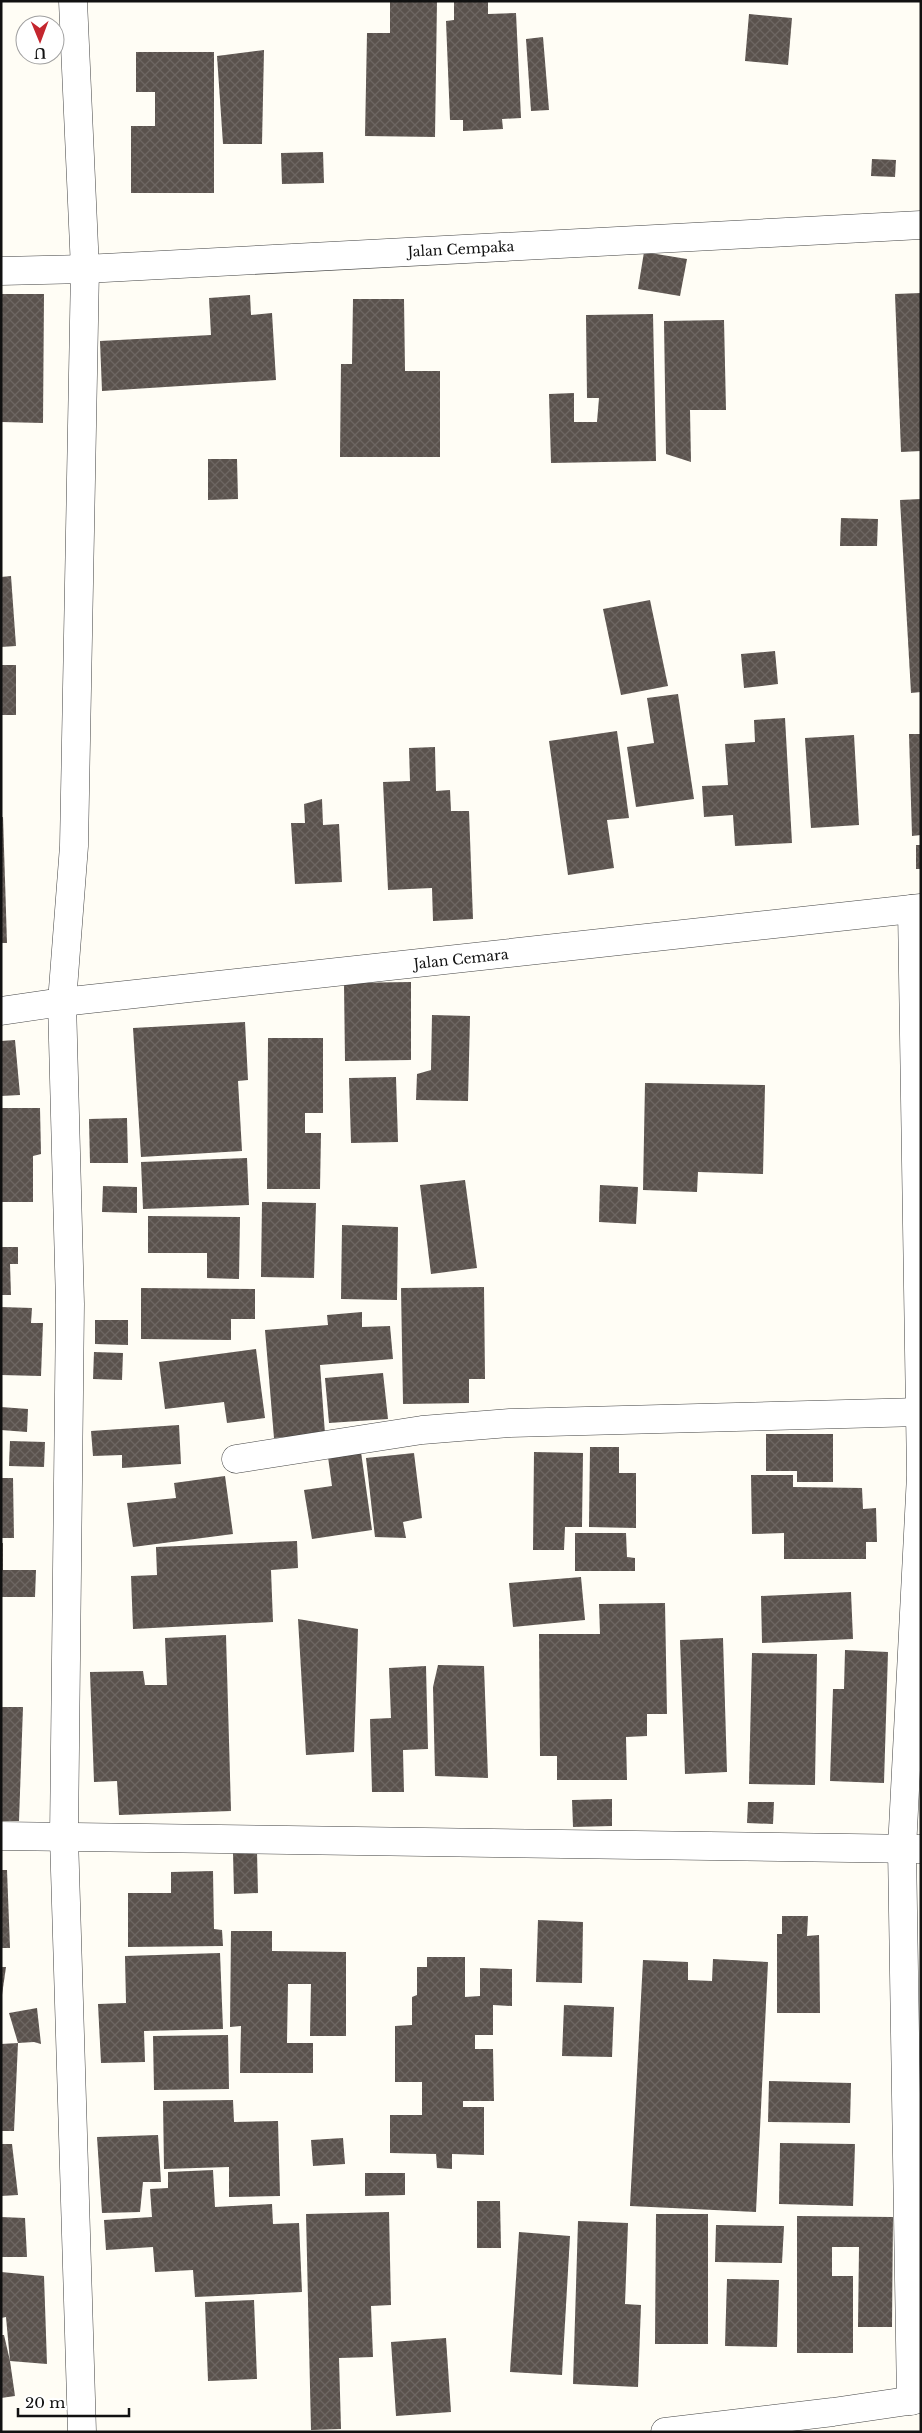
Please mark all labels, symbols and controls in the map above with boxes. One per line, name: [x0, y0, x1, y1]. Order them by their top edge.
north arrow: [15, 15, 65, 65]
text: U: [33, 44, 47, 62]
street label: Jalan Cempaka: [405, 237, 515, 261]
street label: Jalan Cemara: [411, 945, 510, 973]
scale bar: [18, 2386, 129, 2418]
text: 20 m: [25, 2393, 65, 2412]

